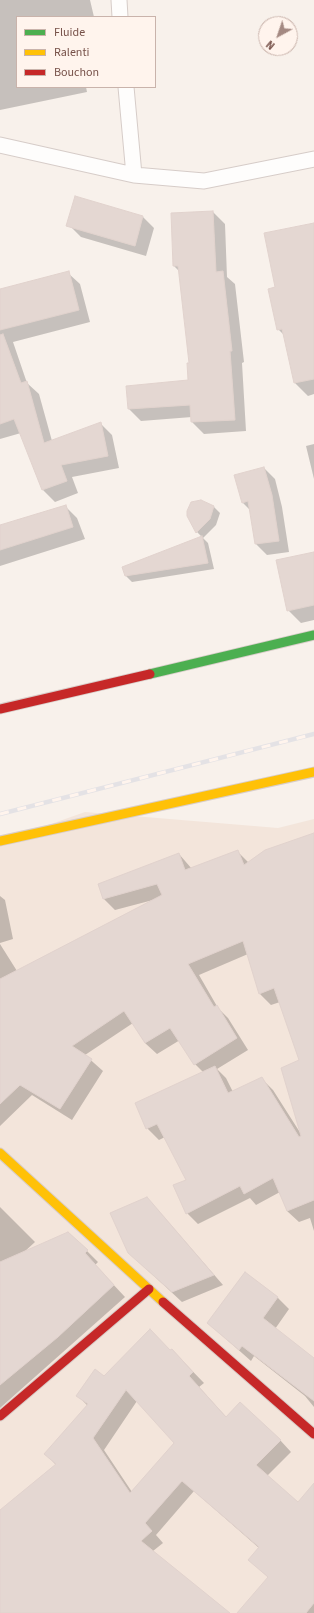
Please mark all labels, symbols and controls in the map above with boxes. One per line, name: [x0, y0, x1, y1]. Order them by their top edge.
legend: [16, 16, 156, 88]
north arrow: [258, 16, 298, 56]
text: Fluide: [54, 24, 85, 41]
text: N: [263, 37, 278, 53]
text: Ralenti: [54, 44, 89, 61]
text: Bouchon: [54, 64, 99, 81]

